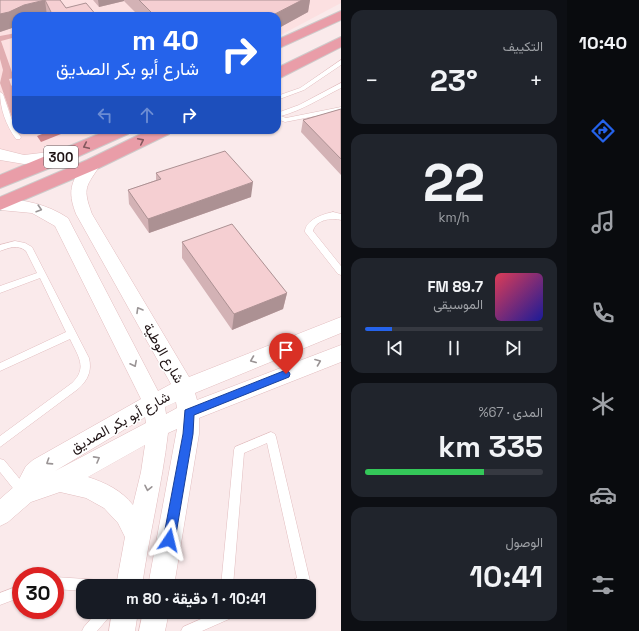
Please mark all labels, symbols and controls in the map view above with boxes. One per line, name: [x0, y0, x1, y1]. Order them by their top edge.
text: 40 m: [132, 22, 199, 58]
icon: right: [213, 28, 265, 80]
text: 10:40: [579, 31, 627, 54]
text: التكييف: [503, 38, 543, 55]
text: شارع أبو بكر الصديق: [56, 57, 199, 80]
text: 23°: [430, 61, 478, 100]
text: −: [365, 66, 379, 94]
text: +: [529, 66, 543, 94]
icon: left: [94, 104, 116, 126]
icon: ahead: [136, 104, 158, 126]
icon: right: [178, 104, 200, 126]
icon: directions: [589, 117, 617, 145]
one-way arrow: [136, 138, 144, 146]
one-way arrow: [83, 141, 91, 149]
road number: 300: [44, 146, 78, 168]
text: 22: [423, 150, 485, 216]
one-way arrow: [35, 204, 42, 213]
icon: music: [589, 208, 617, 236]
text: km/h: [439, 209, 469, 226]
text: 89.7 FM: [428, 277, 483, 296]
text: الموسيقى: [433, 296, 483, 313]
icon: phone: [589, 299, 617, 327]
one-way arrow: [136, 307, 143, 314]
street label: شارع الوطية: [138, 320, 188, 387]
pin: [269, 333, 303, 374]
icon: previous: [384, 337, 406, 359]
icon: pause: [443, 337, 465, 359]
icon: next: [502, 337, 524, 359]
icon: arrive: [275, 339, 297, 361]
one-way arrow: [249, 356, 256, 364]
one-way arrow: [315, 358, 322, 366]
one-way arrow: [129, 360, 136, 367]
street label: شارع أبو بكر الصديق: [67, 387, 174, 459]
icon: climate: [589, 390, 617, 418]
text: المدى · 67%: [478, 404, 543, 421]
text: 335 km: [438, 427, 543, 466]
one-way arrow: [46, 457, 53, 464]
one-way arrow: [93, 457, 101, 464]
icon: car: [589, 481, 617, 509]
one-way arrow: [145, 485, 153, 491]
position arrow: [148, 519, 190, 561]
text: الوصول: [505, 534, 543, 551]
text: 10:41: [470, 557, 543, 596]
speed limit sign: 30: [12, 567, 64, 619]
icon: filters: [589, 571, 617, 599]
text: 10:41 · 1 دقيقة · 80 m: [126, 589, 266, 608]

